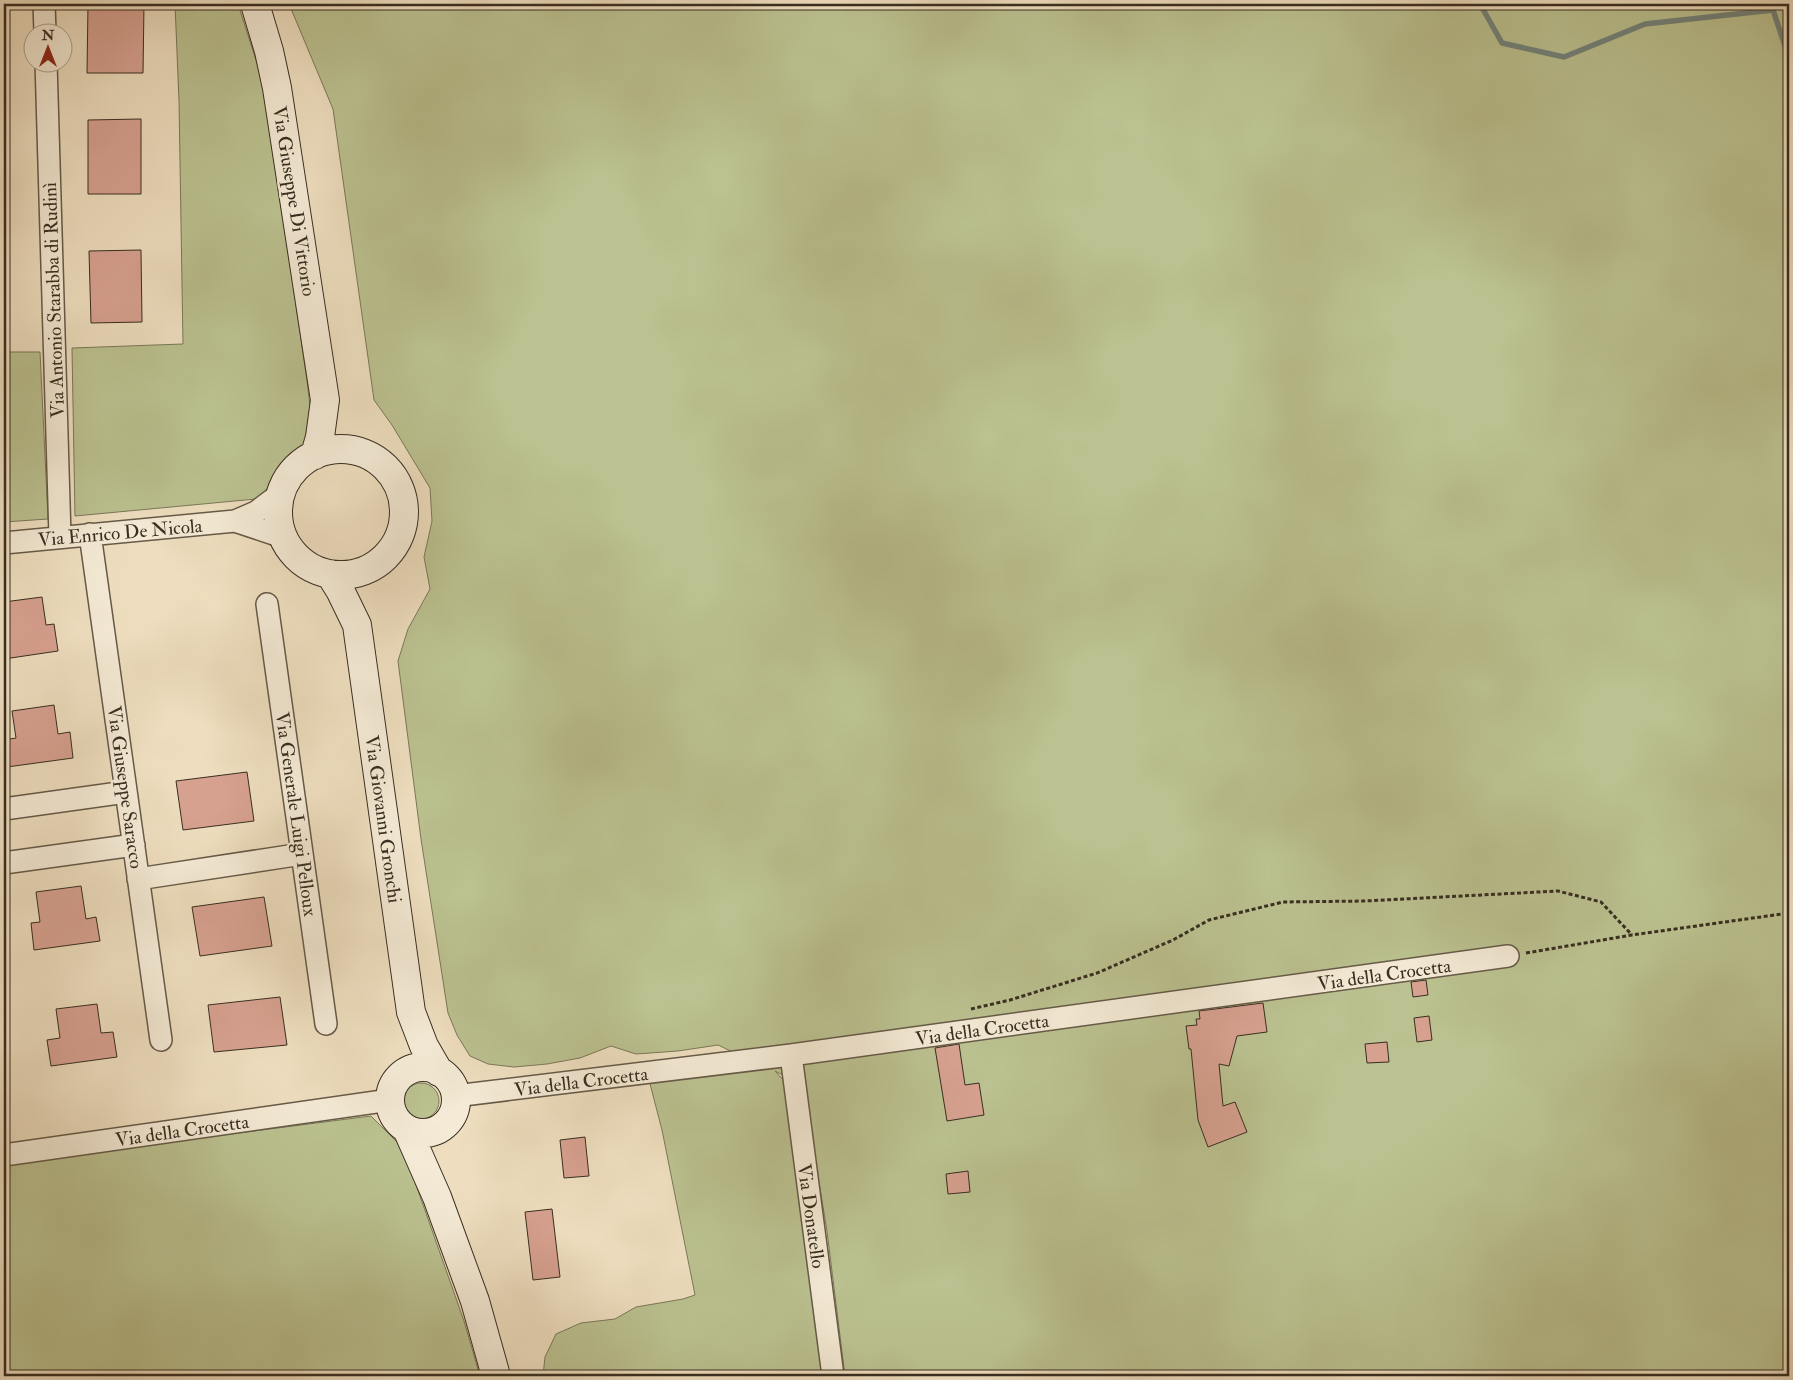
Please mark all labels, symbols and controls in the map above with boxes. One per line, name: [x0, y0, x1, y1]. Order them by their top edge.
north arrow: [22, 22, 72, 72]
text: N: [41, 27, 55, 44]
street label: Via Giuseppe Di Vittorio: [266, 104, 321, 298]
street label: Via Antonio Starabba di Rudinì: [38, 182, 70, 418]
street label: Via Enrico De Nicola: [37, 514, 204, 552]
street label: Via Giuseppe Saracco: [101, 704, 148, 870]
street label: Via Generale Luigi Pelloux: [270, 710, 322, 918]
street label: Via Giovanni Gronchi: [359, 734, 407, 905]
street label: Via della Crocetta: [1316, 954, 1453, 996]
street label: Via della Crocetta: [914, 1009, 1051, 1051]
street label: Via della Crocetta: [513, 1062, 650, 1102]
street label: Via della Crocetta: [114, 1110, 251, 1152]
street label: Via Donatello: [792, 1162, 830, 1270]

